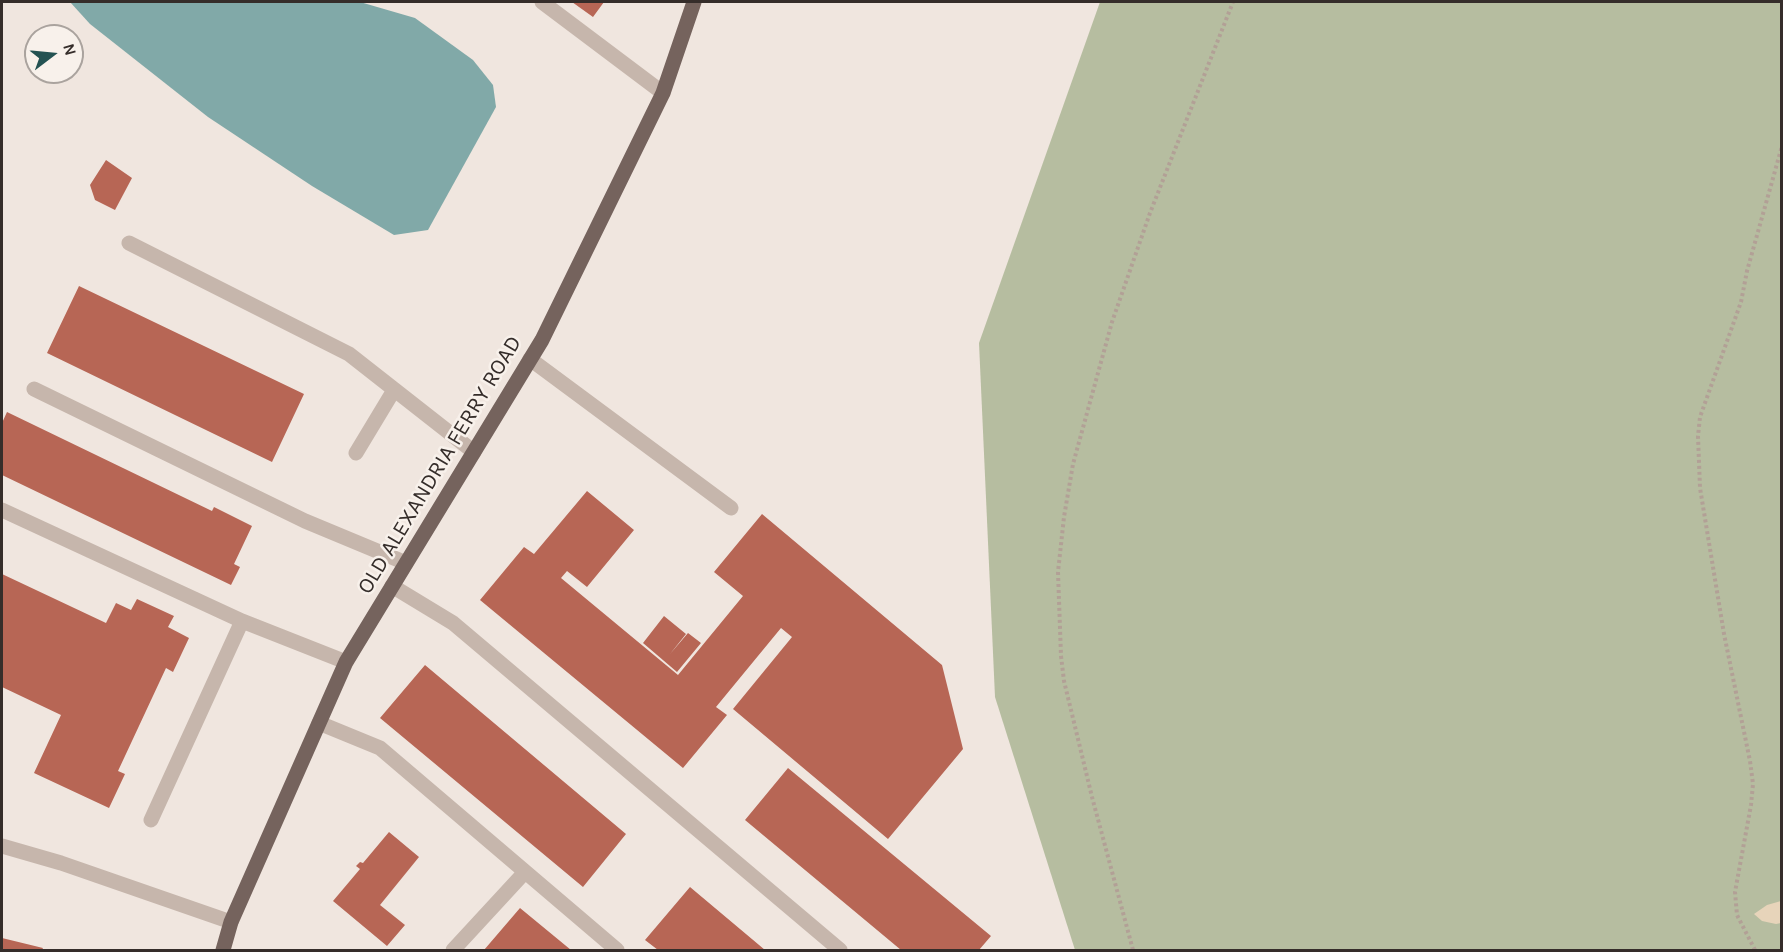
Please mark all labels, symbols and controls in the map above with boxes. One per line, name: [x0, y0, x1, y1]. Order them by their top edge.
north arrow: [24, 24, 84, 84]
text: N: [59, 41, 81, 58]
street label: OLD ALEXANDRIA FERRY ROAD: [352, 331, 528, 599]

